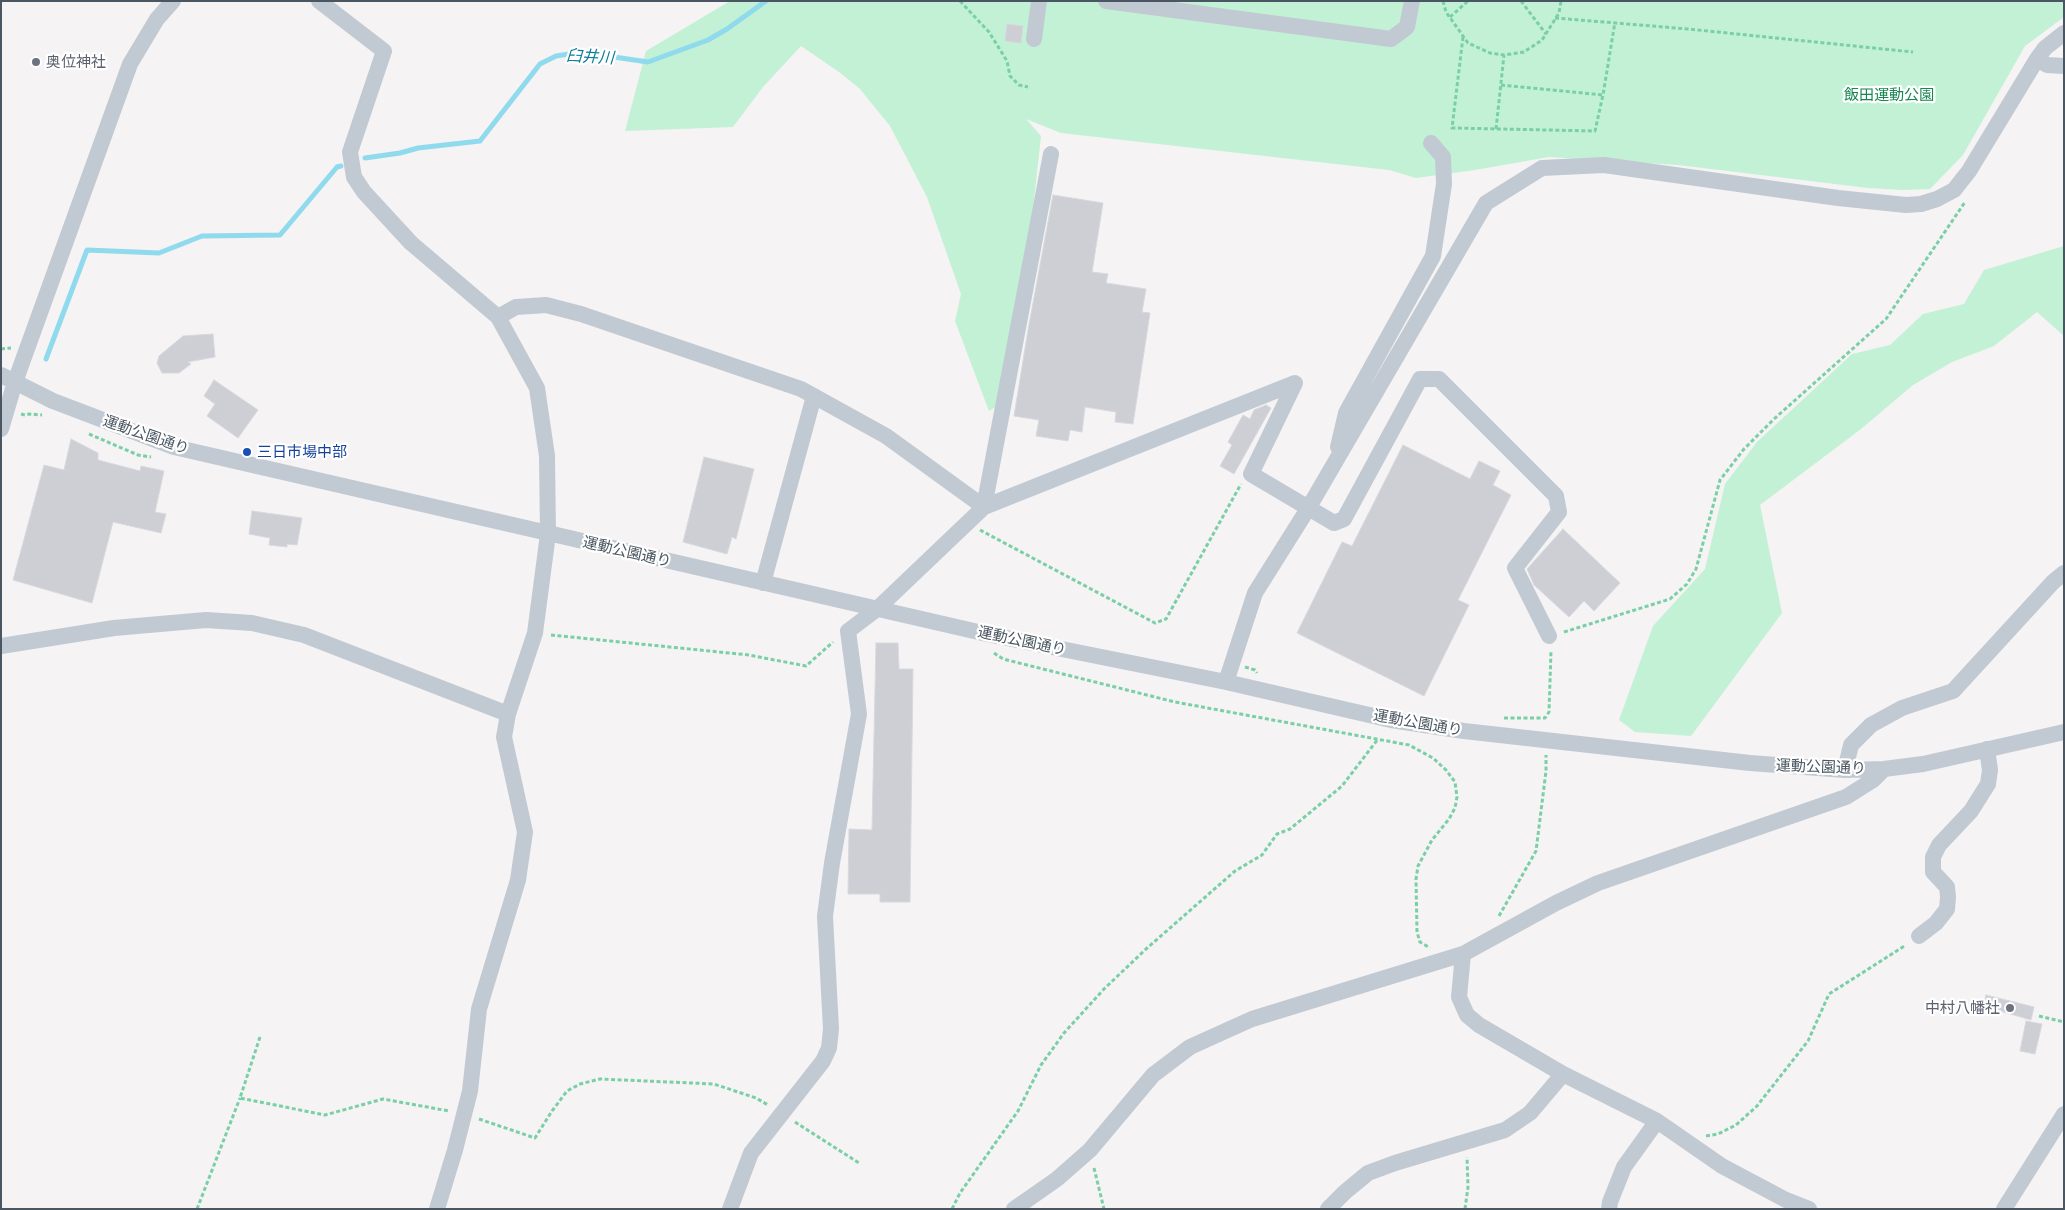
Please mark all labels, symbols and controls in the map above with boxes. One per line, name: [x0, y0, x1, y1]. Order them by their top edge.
water label: 臼井川: [566, 46, 614, 68]
place label: 奥位神社: [46, 53, 106, 71]
marker: 奥位神社: [30, 56, 42, 68]
park label: 飯田運動公園: [1844, 86, 1934, 104]
street label: 運動公園通り: [101, 412, 191, 458]
place label: 三日市場中部: [257, 443, 347, 461]
marker: 三日市場中部: [241, 446, 253, 458]
street label: 運動公園通り: [581, 533, 673, 571]
street label: 運動公園通り: [976, 623, 1068, 659]
street label: 運動公園通り: [1372, 706, 1464, 740]
street label: 運動公園通り: [1776, 756, 1866, 778]
place label: 中村八幡社: [1925, 999, 2000, 1017]
marker: 中村八幡社: [2004, 1002, 2016, 1014]

